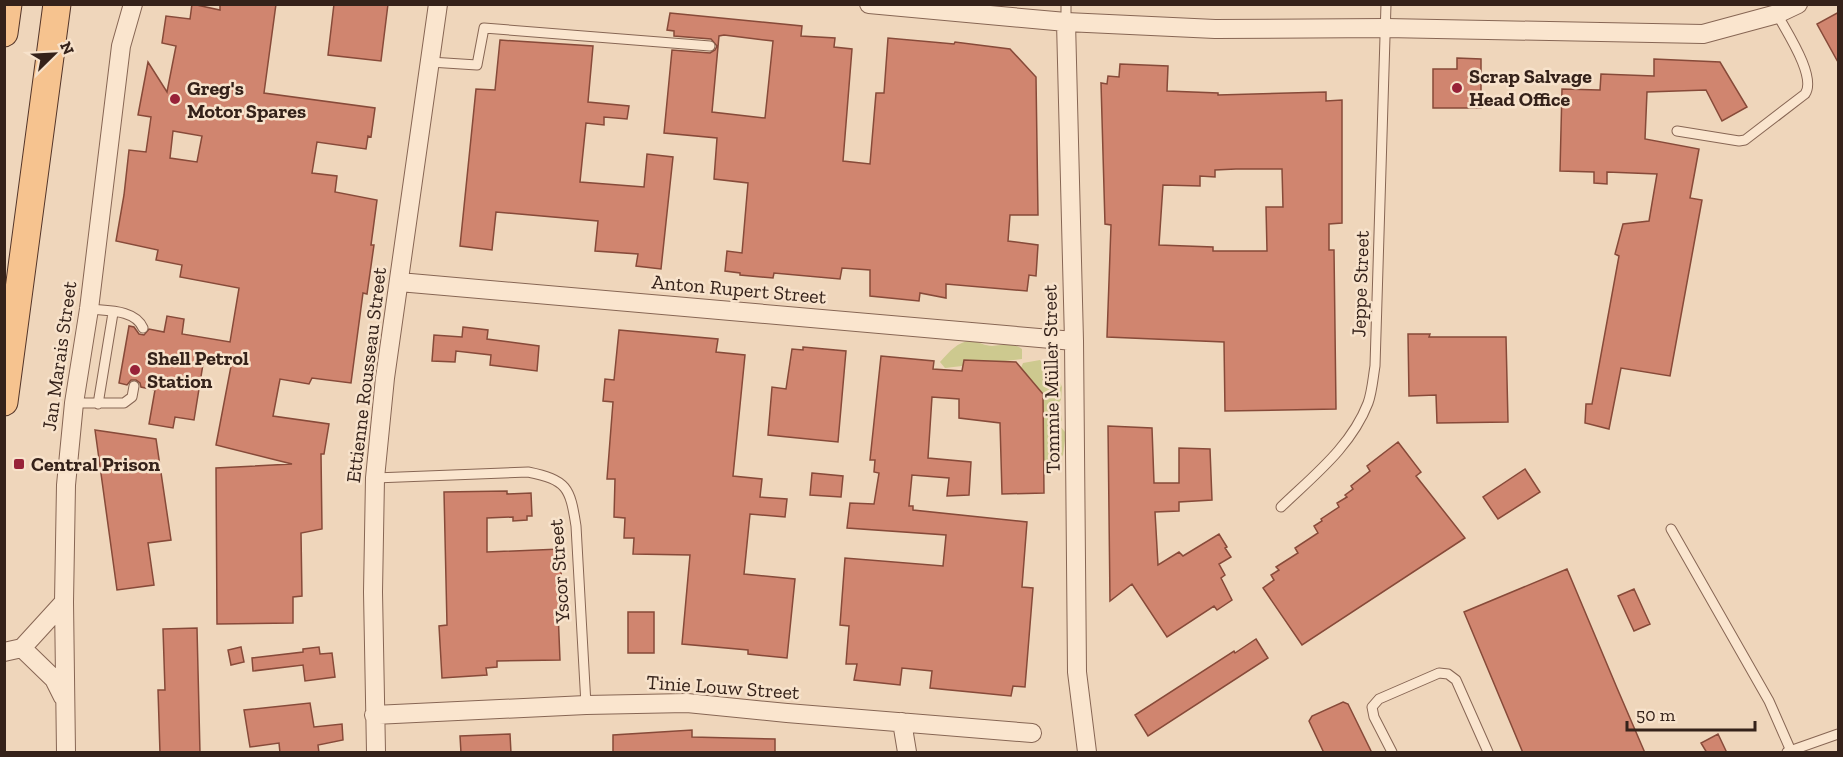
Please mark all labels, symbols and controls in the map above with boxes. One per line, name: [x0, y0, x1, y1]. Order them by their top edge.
north arrow: [24, 24, 84, 84]
text: N: [56, 39, 78, 58]
place label: Scrap Salvage Head Office: [1469, 64, 1592, 111]
place label: Greg's Motor Spares: [187, 76, 306, 123]
marker: Scrap Salvage Head Office: [1450, 81, 1464, 95]
marker: Greg's Motor Spares: [168, 92, 182, 106]
street label: Jeppe Street: [1346, 230, 1374, 338]
street label: Ettienne Rousseau Street: [341, 265, 391, 484]
street label: Anton Rupert Street: [651, 269, 828, 309]
street label: Jan Marais Street: [37, 279, 81, 432]
street label: Tommie Müller Street: [1037, 284, 1065, 474]
place label: Shell Petrol Station: [147, 346, 249, 393]
marker: Shell Petrol Station: [128, 363, 142, 377]
place label: Central Prison: [31, 452, 160, 476]
marker: Central Prison: [12, 457, 26, 471]
street label: Yscor Street: [543, 518, 575, 625]
street label: Tinie Louw Street: [646, 670, 801, 704]
scale bar: [1627, 694, 1754, 732]
text: 50 m: [1636, 704, 1676, 726]

